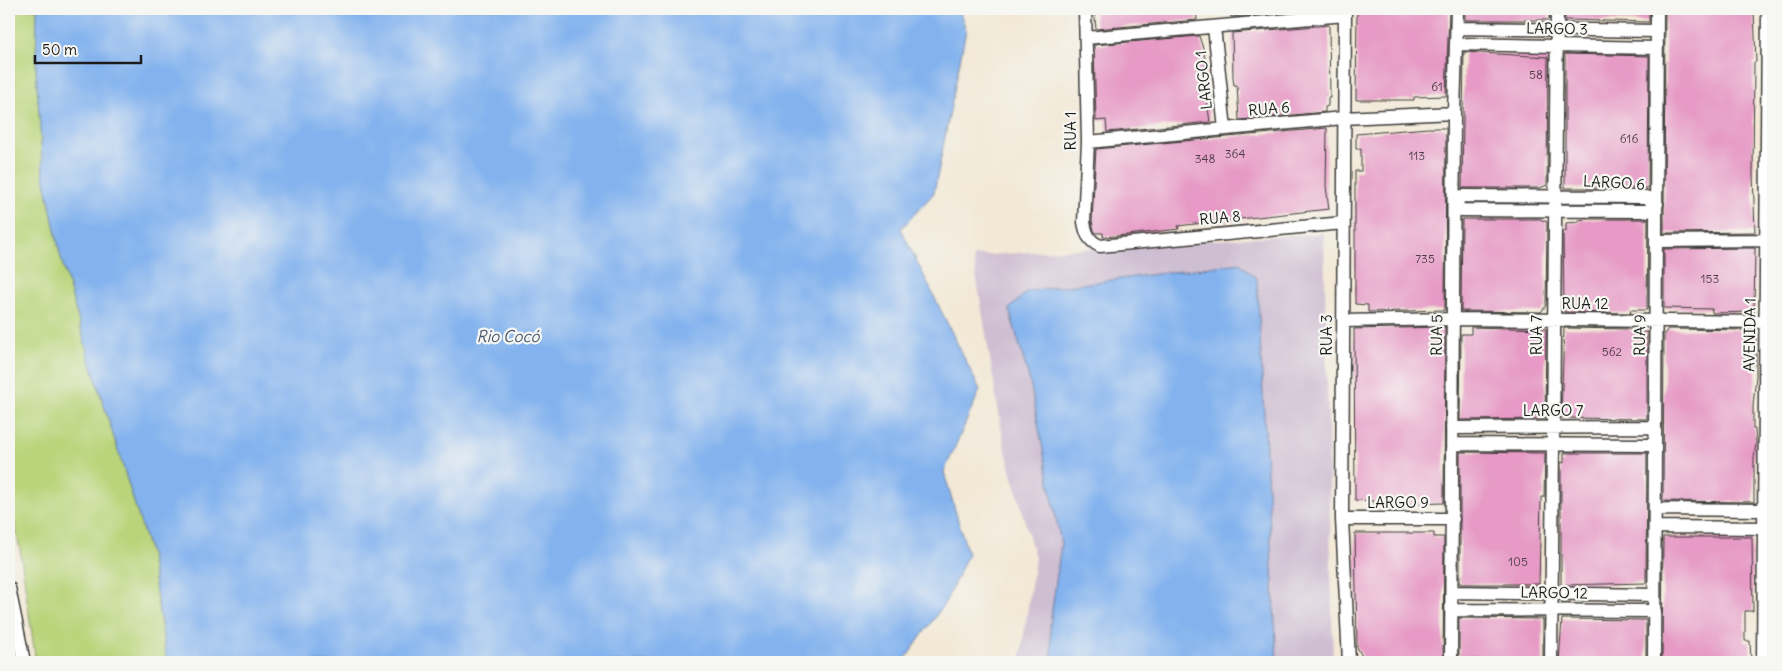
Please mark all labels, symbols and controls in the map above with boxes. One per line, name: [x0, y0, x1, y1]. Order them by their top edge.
street label: LARGO 3: [1526, 18, 1588, 39]
scale bar: [35, 32, 141, 64]
text: 50 m: [42, 40, 77, 59]
street label: LARGO 1: [1191, 50, 1216, 111]
house number: 58: [1529, 67, 1543, 82]
house number: 61: [1431, 79, 1443, 94]
street label: RUA 6: [1247, 97, 1291, 120]
street label: RUA 1: [1061, 112, 1080, 150]
house number: 616: [1620, 131, 1638, 146]
house number: 364: [1225, 146, 1245, 161]
house number: 113: [1409, 148, 1425, 163]
house number: 348: [1195, 151, 1215, 166]
street label: LARGO 6: [1583, 171, 1645, 194]
street label: RUA 8: [1198, 206, 1242, 229]
house number: 735: [1415, 251, 1435, 266]
house number: 153: [1701, 271, 1719, 286]
street label: RUA 12: [1561, 294, 1609, 313]
street label: AVENIDA 1: [1739, 298, 1760, 372]
street label: RUA 3: [1317, 314, 1336, 356]
street label: RUA 5: [1427, 314, 1446, 356]
street label: RUA 9: [1630, 314, 1649, 356]
street label: RUA 7: [1527, 315, 1546, 355]
water label: Rio Cocó: [477, 326, 540, 346]
house number: 562: [1602, 344, 1623, 359]
street label: LARGO 7: [1523, 401, 1583, 420]
street label: LARGO 9: [1367, 493, 1429, 512]
house number: 105: [1508, 554, 1528, 569]
street label: LARGO 12: [1520, 582, 1588, 603]

